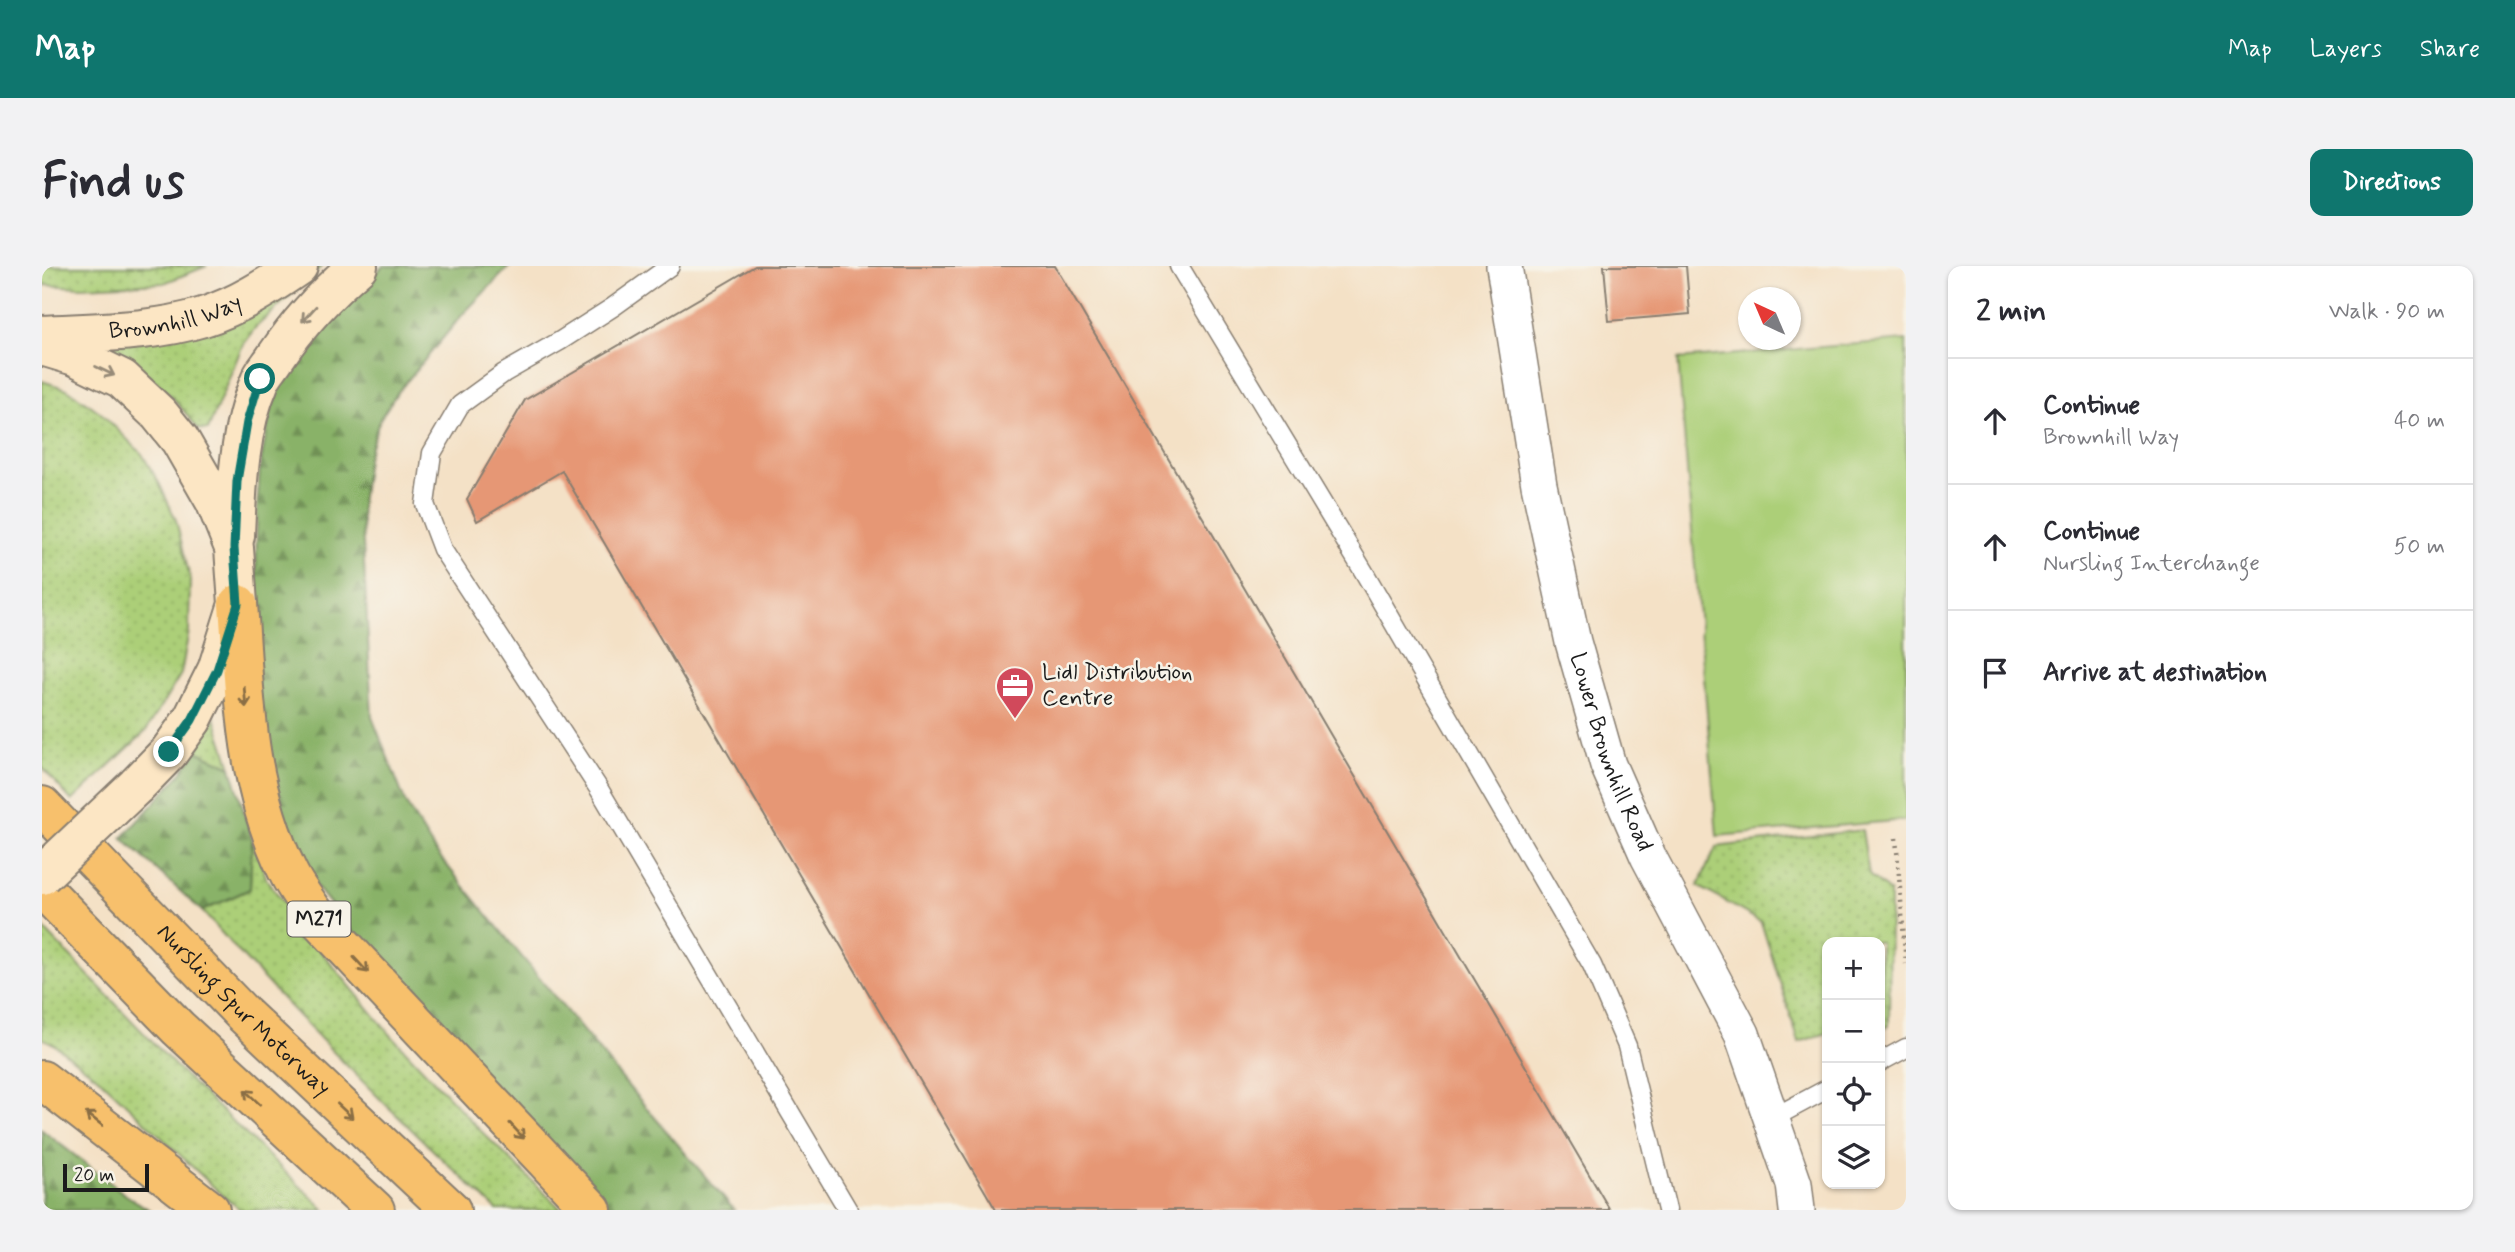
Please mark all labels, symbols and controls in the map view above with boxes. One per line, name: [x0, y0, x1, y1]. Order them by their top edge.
text: Map: [35, 27, 95, 71]
text: Map: [2228, 34, 2272, 65]
text: Layers: [2310, 34, 2382, 65]
text: Share: [2420, 34, 2480, 65]
button: Directions: [2310, 149, 2473, 216]
text: Find us: [42, 150, 185, 215]
north arrow: [1738, 287, 1801, 350]
street label: Brownhill Way: [108, 288, 247, 347]
text: 2 min: [1976, 292, 2046, 331]
text: Walk · 90 m: [2329, 297, 2445, 327]
one-way arrow: [301, 305, 318, 322]
route start: [244, 363, 275, 394]
one-way arrow: [94, 365, 115, 379]
text: Continue: [2043, 389, 2140, 423]
icon: ahead: [1976, 402, 2014, 440]
text: 40 m: [2394, 406, 2445, 436]
text: Brownhill Way: [2043, 423, 2179, 453]
text: Continue: [2043, 515, 2140, 549]
icon: ahead: [1976, 528, 2014, 566]
text: 50 m: [2394, 532, 2445, 562]
text: Nursling Interchange: [2043, 549, 2260, 579]
street label: Lower Brownhill Road: [1562, 650, 1659, 856]
icon: arrive: [1976, 654, 2014, 692]
text: Arrive at destination: [2043, 656, 2267, 690]
place label: Lidl Distribution Centre: [1042, 658, 1193, 714]
office icon: Lidl Distribution Centre: [994, 665, 1036, 720]
one-way arrow: [239, 685, 252, 707]
route end: [153, 736, 184, 767]
road number: M271: [288, 902, 350, 936]
street label: Nursling Spur Motorway: [150, 918, 337, 1103]
map controls: [1822, 937, 1885, 1189]
button: +: [1822, 937, 1885, 1000]
one-way arrow: [353, 956, 370, 973]
button: −: [1822, 1000, 1885, 1063]
button: locate: [1822, 1063, 1885, 1126]
one-way arrow: [243, 1089, 261, 1105]
one-way arrow: [336, 1103, 354, 1119]
one-way arrow: [85, 1112, 103, 1127]
one-way arrow: [509, 1122, 526, 1139]
button: layers: [1822, 1126, 1885, 1189]
scale bar: [63, 1161, 149, 1193]
text: 20 m: [74, 1163, 114, 1188]

